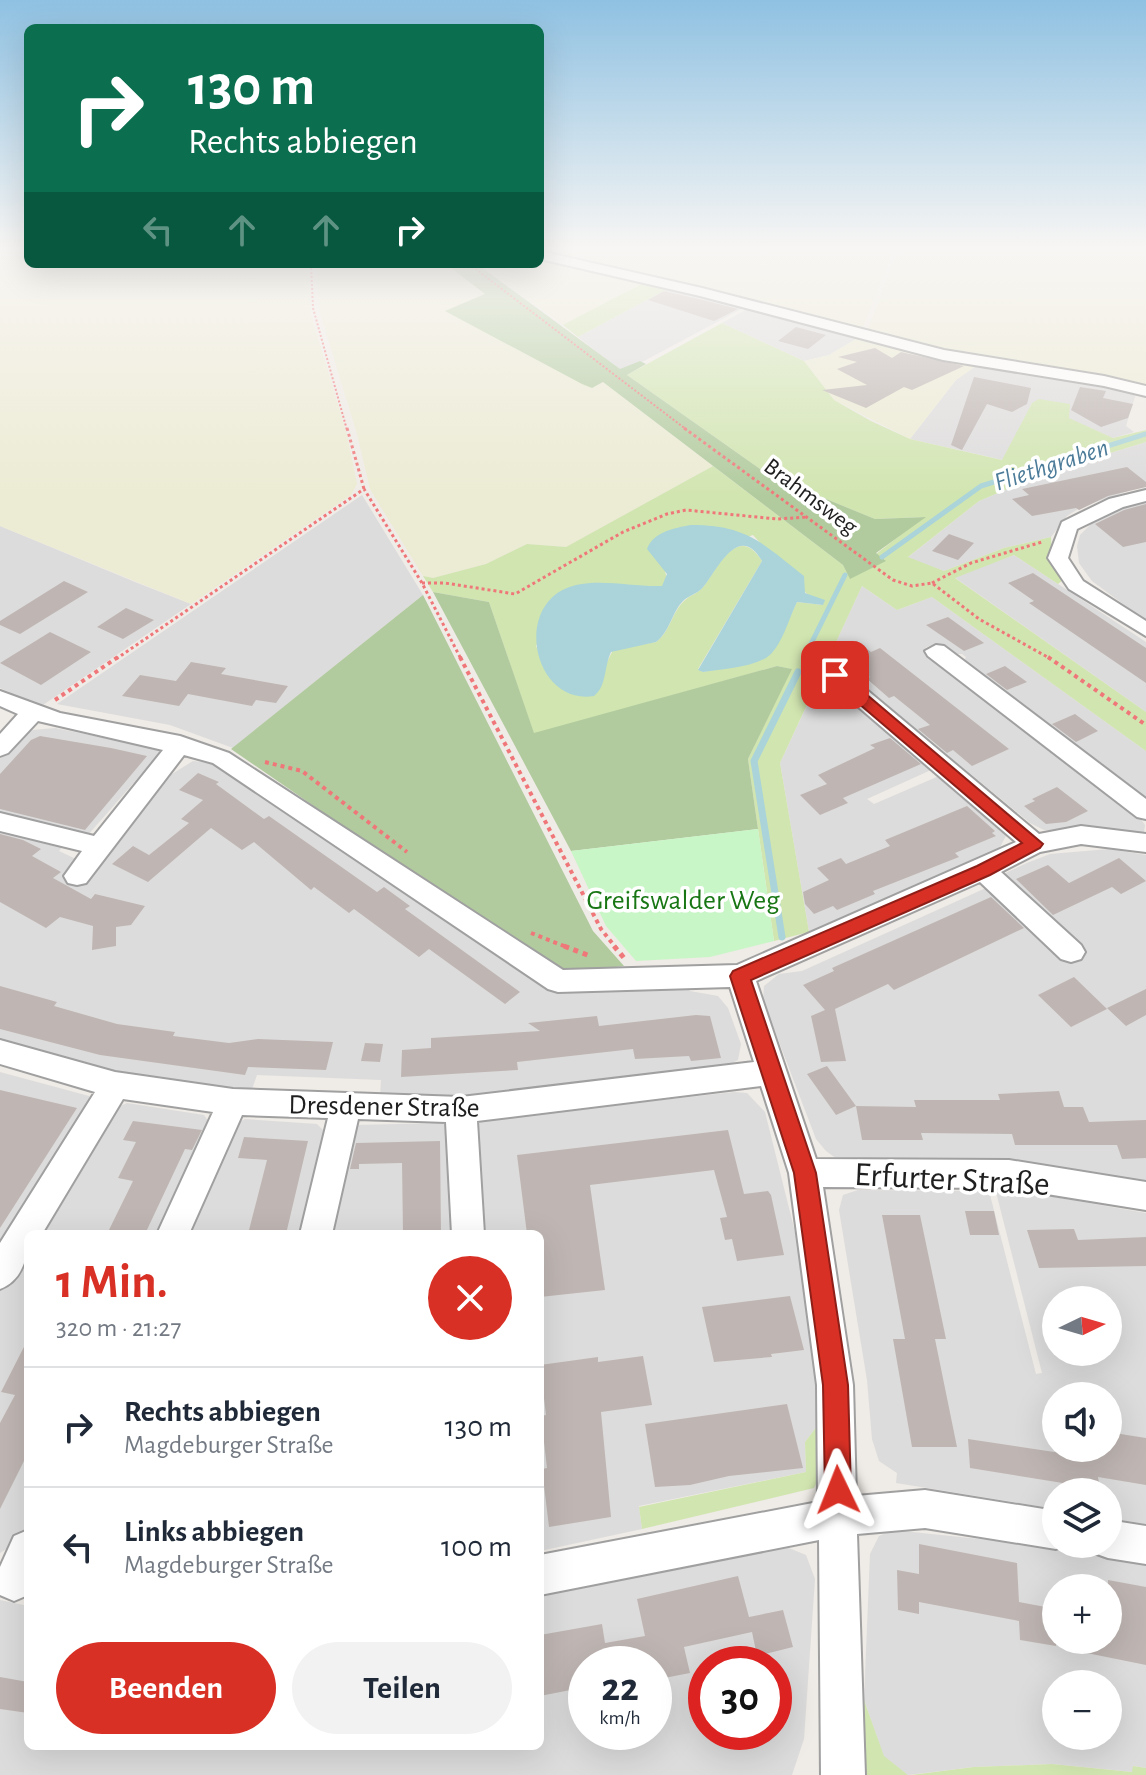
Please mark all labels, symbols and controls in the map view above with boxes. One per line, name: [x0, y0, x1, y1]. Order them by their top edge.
icon: right: [56, 56, 160, 160]
text: 130 m: [188, 59, 315, 115]
text: Rechts abbiegen: [188, 124, 418, 160]
icon: left: [136, 208, 180, 252]
icon: ahead: [220, 208, 264, 252]
icon: ahead: [304, 208, 348, 252]
icon: right: [388, 208, 432, 252]
water label: Fliethgraben: [991, 434, 1112, 496]
street label: Brahmsweg: [759, 454, 862, 540]
pin: [801, 641, 869, 709]
icon: arrive: [813, 653, 857, 697]
park label: Greifswalder Weg: [586, 887, 780, 915]
street label: Dresdener Straße: [288, 1091, 480, 1123]
street label: Erfurter Straße: [853, 1158, 1051, 1202]
button: close: [428, 1256, 512, 1340]
text: 1 Min.: [56, 1259, 168, 1307]
north arrow: [1042, 1286, 1122, 1366]
map controls: [1042, 1286, 1122, 1750]
text: 320 m · 21:27: [56, 1315, 181, 1341]
button: sound: [1042, 1382, 1122, 1462]
text: Rechts abbiegen: [124, 1397, 321, 1427]
icon: right: [56, 1405, 100, 1449]
text: 130 m: [445, 1412, 512, 1442]
text: Magdeburger Straße: [124, 1432, 334, 1458]
position arrow: [796, 1448, 880, 1532]
button: layers: [1042, 1478, 1122, 1558]
text: Links abbiegen: [124, 1517, 304, 1547]
icon: left: [56, 1525, 100, 1569]
text: 100 m: [441, 1532, 512, 1562]
text: Magdeburger Straße: [124, 1552, 334, 1578]
button: +: [1042, 1574, 1122, 1654]
button: Beenden: [56, 1642, 276, 1734]
button: Teilen: [292, 1642, 512, 1734]
speed limit sign: 30: [688, 1646, 792, 1750]
text: 22: [601, 1668, 639, 1708]
button: −: [1042, 1670, 1122, 1750]
text: km/h: [599, 1708, 641, 1728]

